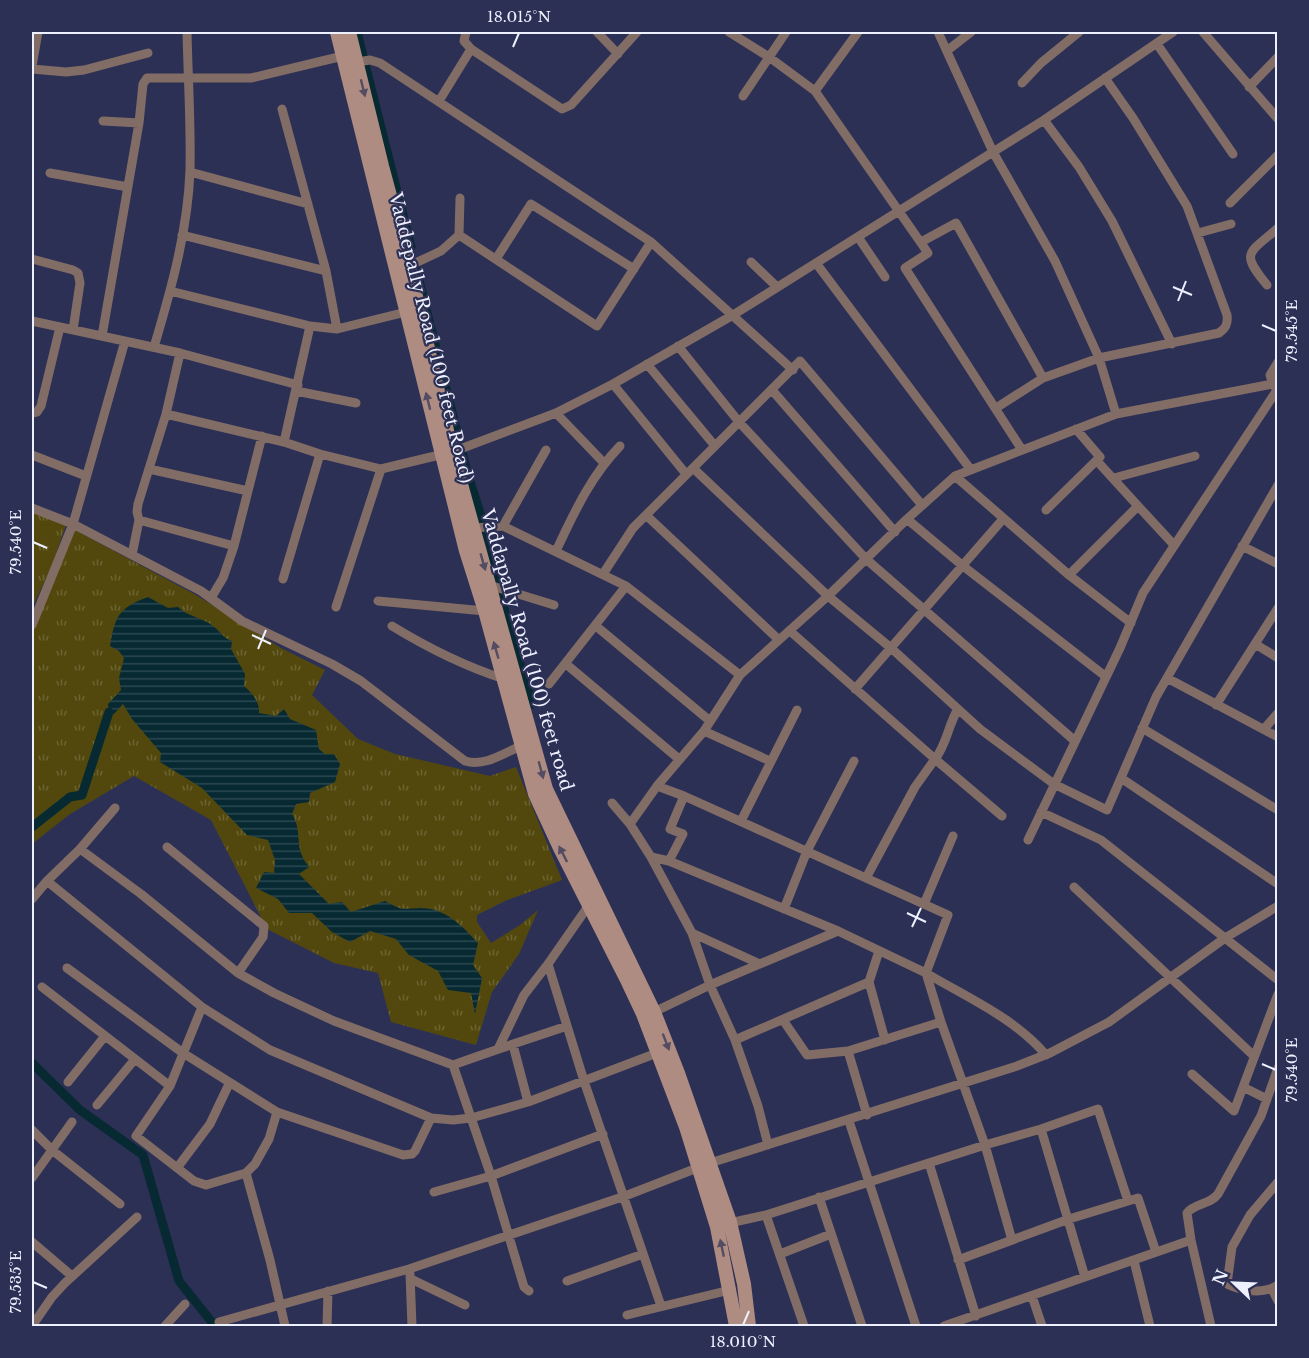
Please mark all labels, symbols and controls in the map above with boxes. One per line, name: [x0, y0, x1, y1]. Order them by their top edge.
text: 18.015°N: [487, 7, 551, 26]
one-way arrow: [359, 79, 369, 97]
street label: Vaddepally Road (100 feet Road): [384, 190, 478, 486]
text: 79.545°E: [1282, 300, 1301, 362]
one-way arrow: [423, 392, 433, 410]
street label: Vaddapally Road (100) feet road: [476, 506, 578, 793]
text: 79.540°E: [6, 509, 25, 574]
one-way arrow: [478, 553, 488, 571]
one-way arrow: [491, 641, 500, 659]
one-way arrow: [536, 761, 546, 779]
one-way arrow: [558, 846, 568, 863]
one-way arrow: [662, 1033, 671, 1051]
text: 79.540°E: [1282, 1037, 1301, 1102]
one-way arrow: [717, 1239, 726, 1258]
text: 79.535°E: [6, 1250, 25, 1314]
north arrow: [1204, 1253, 1264, 1313]
text: N: [1208, 1266, 1232, 1288]
text: 18.010°N: [710, 1332, 776, 1351]

